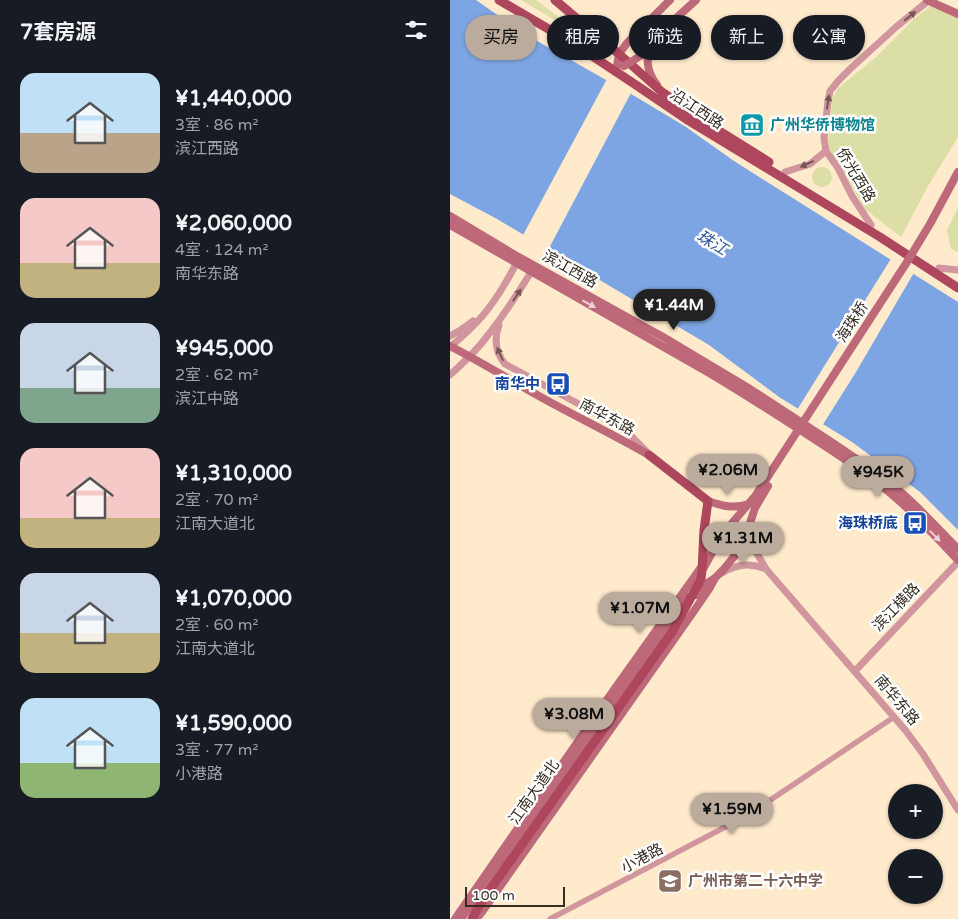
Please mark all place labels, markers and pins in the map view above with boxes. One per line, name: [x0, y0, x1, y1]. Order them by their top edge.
museum icon: 广州华侨博物馆: [739, 112, 765, 138]
place label: 广州华侨博物馆: [770, 116, 875, 134]
pin: ¥1.44M: [633, 288, 715, 331]
bus stop icon: 南华中: [545, 371, 571, 397]
place label: 南华中: [495, 375, 540, 393]
pin: ¥2.06M: [687, 454, 769, 496]
pin: ¥945K: [843, 456, 913, 498]
bus stop icon: 海珠桥底: [902, 510, 928, 536]
place label: 海珠桥底: [838, 514, 898, 532]
pin: ¥1.31M: [702, 522, 784, 564]
pin: ¥1.07M: [599, 592, 681, 634]
pin: ¥3.08M: [533, 698, 615, 740]
pin: ¥1.59M: [691, 792, 773, 835]
school or university icon: 广州市第二十六中学: [657, 868, 683, 894]
place label: 广州市第二十六中学: [688, 872, 823, 890]

